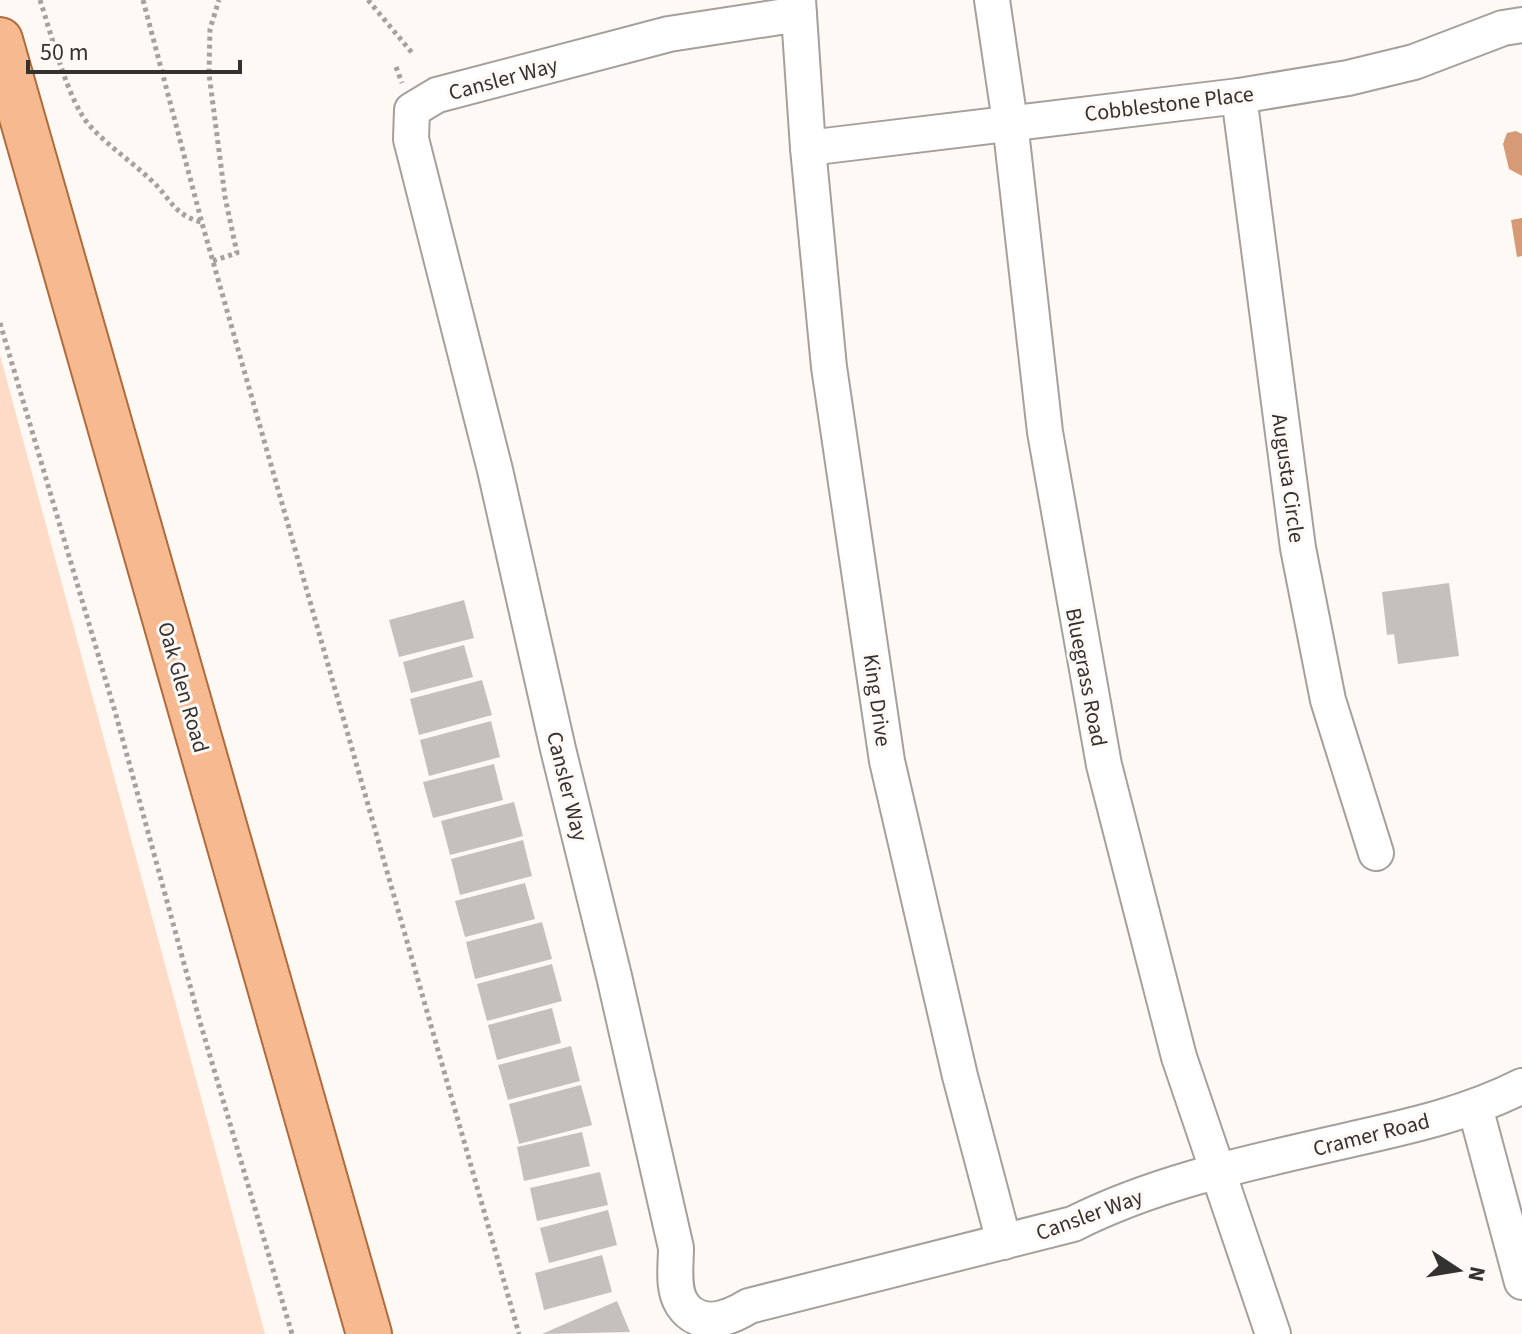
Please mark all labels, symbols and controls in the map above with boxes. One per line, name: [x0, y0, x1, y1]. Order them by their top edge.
scale bar: [28, 24, 240, 74]
text: 50 m: [40, 35, 89, 70]
street label: Cansler Way: [445, 49, 562, 109]
street label: Cobblestone Place: [1083, 78, 1256, 130]
street label: Augusta Circle: [1263, 412, 1313, 545]
street label: Bluegrass Road: [1057, 605, 1115, 749]
street label: Oak Glen Road: [149, 618, 217, 756]
street label: King Drive: [855, 652, 899, 749]
street label: Cansler Way: [538, 728, 596, 845]
street label: Cramer Road: [1310, 1105, 1433, 1165]
street label: Cansler Way: [1031, 1181, 1148, 1249]
north arrow: [1418, 1230, 1498, 1310]
text: N: [1459, 1263, 1494, 1284]

